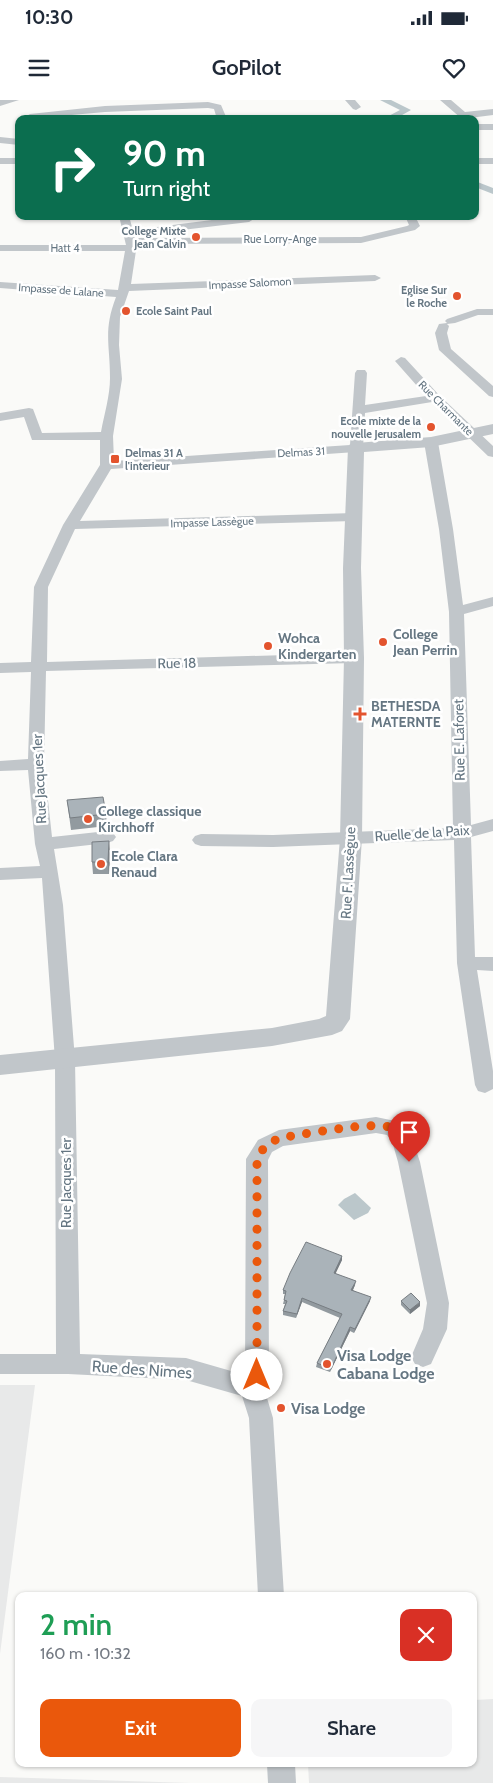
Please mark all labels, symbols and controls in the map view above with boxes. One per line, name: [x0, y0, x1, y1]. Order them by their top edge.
text: 10:30: [25, 6, 73, 29]
icon: menu: [25, 54, 53, 82]
text: GoPilot: [212, 54, 281, 81]
icon: heart: [440, 54, 468, 82]
text: 90 m: [123, 132, 206, 175]
icon: right: [40, 135, 105, 200]
text: Turn right: [123, 175, 210, 202]
place label: College Mixte Jean Calvin: [122, 224, 186, 251]
marker: College Mixte Jean Calvin: [190, 231, 202, 243]
street label: Rue Lorry-Ange: [243, 232, 317, 246]
street label: Hatt 4: [50, 241, 80, 255]
street label: Impasse Salomon: [208, 274, 292, 292]
street label: Impasse de Lalane: [18, 280, 105, 300]
place label: Eglise Sur le Roche: [401, 283, 447, 310]
marker: Eglise Sur le Roche: [451, 290, 463, 302]
place label: Ecole Saint Paul: [136, 304, 212, 318]
marker: Ecole Saint Paul: [120, 305, 132, 317]
street label: Rue Charmante: [416, 378, 477, 439]
place label: Ecole mixte de la nouvelle Jerusalem: [331, 414, 422, 441]
marker: Ecole mixte de la nouvelle Jerusalem: [425, 421, 437, 433]
street label: Delmas 31: [277, 444, 325, 460]
place label: Delmas 31 A l'interieur: [125, 446, 183, 473]
marker: Delmas 31 A l'interieur: [109, 453, 121, 465]
street label: Impasse Lassègue: [170, 514, 254, 530]
place label: College Jean Perrin: [392, 625, 458, 659]
place label: Wohca Kindergarten: [278, 629, 356, 663]
marker: College Jean Perrin: [377, 636, 389, 648]
marker: Wohca Kindergarten: [262, 640, 274, 652]
street label: Rue 18: [157, 654, 197, 672]
place label: BETHESDA MATERNTE: [371, 697, 441, 731]
street label: Rue E. Laforet: [449, 699, 469, 781]
marker: BETHESDA MATERNTE: [353, 707, 367, 721]
street label: Rue Jacques 1er: [28, 733, 50, 824]
place label: College classique Kirchhoff: [98, 802, 201, 836]
marker: College classique Kirchhoff: [82, 813, 94, 825]
street label: Ruelle de la Paix: [374, 821, 470, 845]
street label: Rue F. Lassègue: [337, 826, 359, 920]
place label: Ecole Clara Renaud: [111, 847, 178, 881]
marker: Ecole Clara Renaud: [95, 858, 107, 870]
pin: [388, 1111, 430, 1162]
icon: arrive: [395, 1118, 423, 1146]
street label: Rue Jacques 1er: [57, 1138, 75, 1228]
place label: Visa Lodge Cabana Lodge: [337, 1346, 435, 1383]
position arrow: [230, 1348, 282, 1400]
street label: Rue des Nimes: [91, 1357, 193, 1382]
marker: Visa Lodge Cabana Lodge: [321, 1358, 333, 1370]
place label: Visa Lodge: [291, 1399, 365, 1418]
marker: Visa Lodge: [275, 1402, 287, 1414]
text: 2 min: [40, 1606, 112, 1643]
button: close: [400, 1609, 452, 1661]
text: 160 m · 10:32: [40, 1644, 131, 1663]
button: Exit: [40, 1699, 241, 1757]
button: Share: [251, 1699, 452, 1757]

